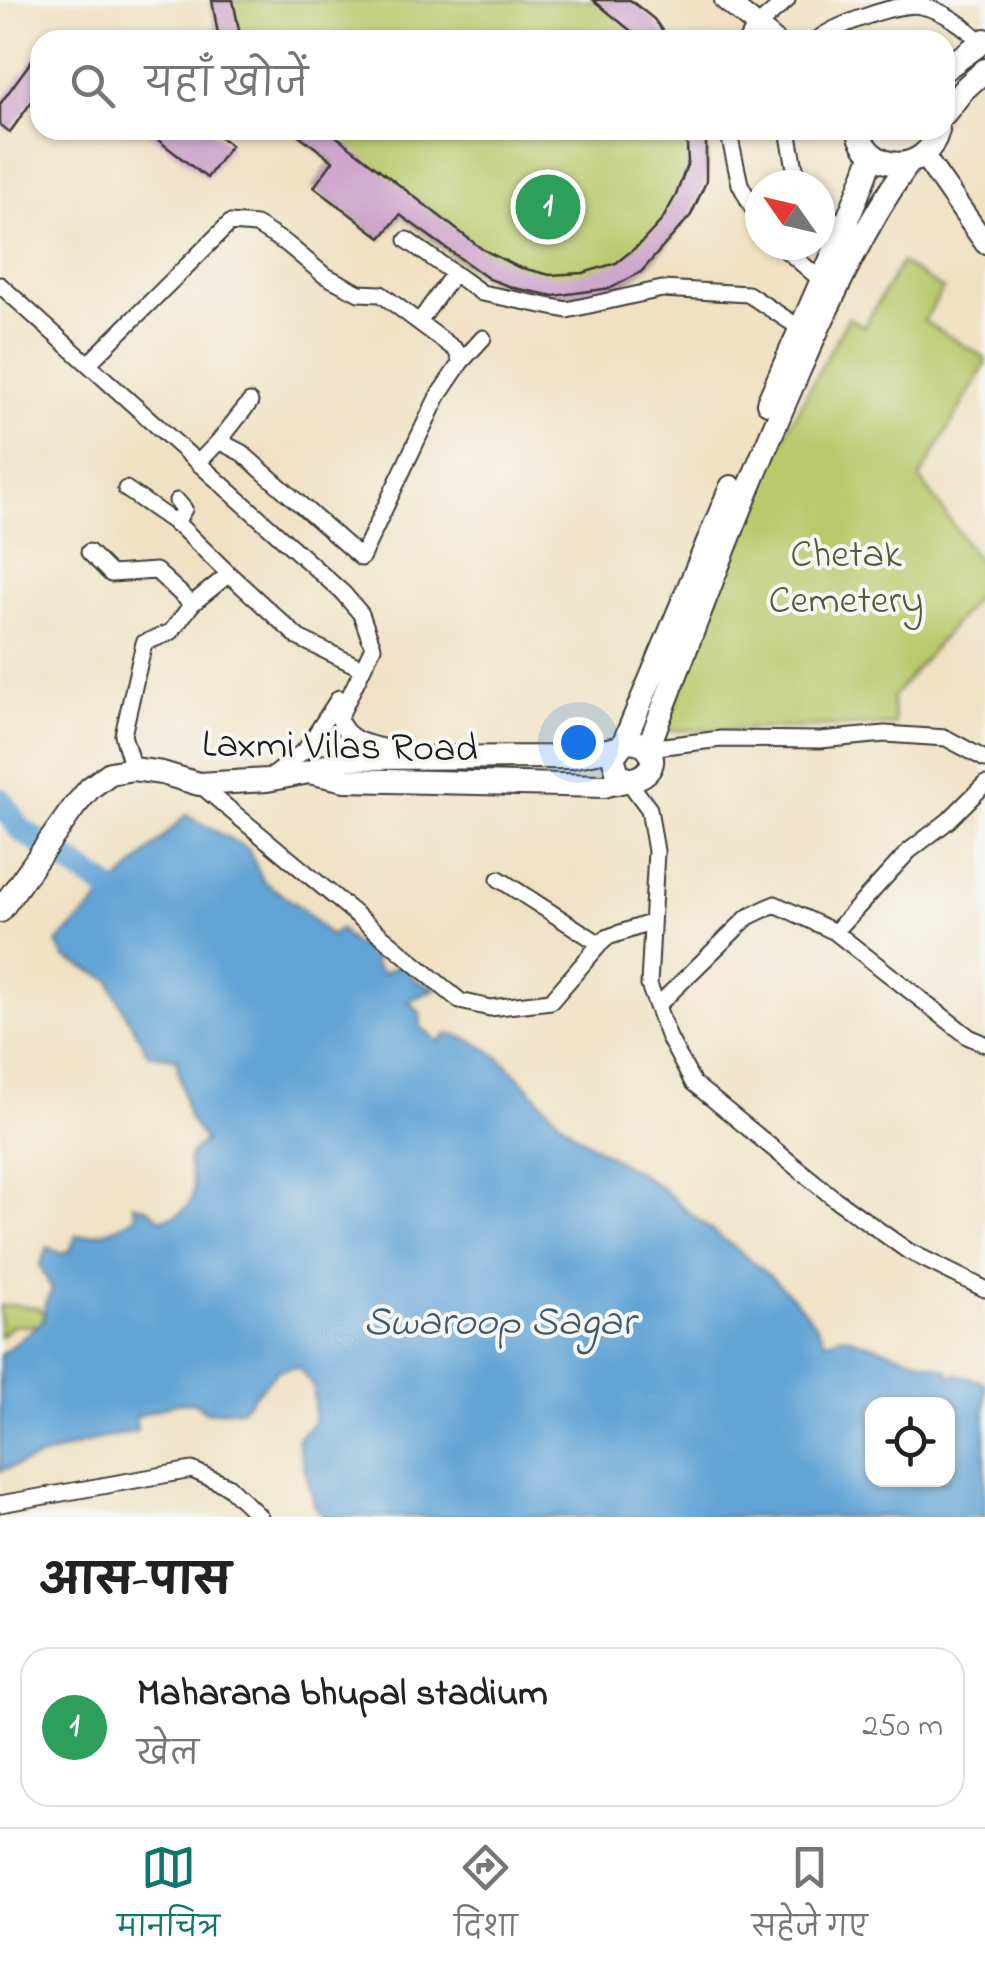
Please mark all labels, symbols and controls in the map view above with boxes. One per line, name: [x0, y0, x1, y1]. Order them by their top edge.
search box: [30, 30, 955, 140]
icon: search: [65, 58, 120, 113]
text: यहाँ खोजें: [145, 58, 308, 114]
pin: 1: [516, 170, 580, 244]
north arrow: [745, 170, 835, 260]
park label: Chetak Cemetery: [769, 527, 923, 632]
street label: Laxmi Vilas Road: [201, 717, 479, 780]
your location: [553, 717, 604, 768]
water label: Swaroop Sagar: [363, 1293, 640, 1355]
map controls: [865, 1397, 955, 1487]
button: locate: [865, 1397, 955, 1487]
text: आस-पास: [40, 1552, 231, 1613]
text: Maharana bhupal stadium: [137, 1667, 548, 1723]
text: 1: [69, 1704, 80, 1751]
text: 250 m: [862, 1704, 943, 1751]
text: खेल: [137, 1733, 199, 1780]
tab: मानचित्र: [117, 1840, 220, 1957]
tab: दिशा: [454, 1840, 518, 1957]
tab: सहेजे गए: [752, 1840, 868, 1957]

